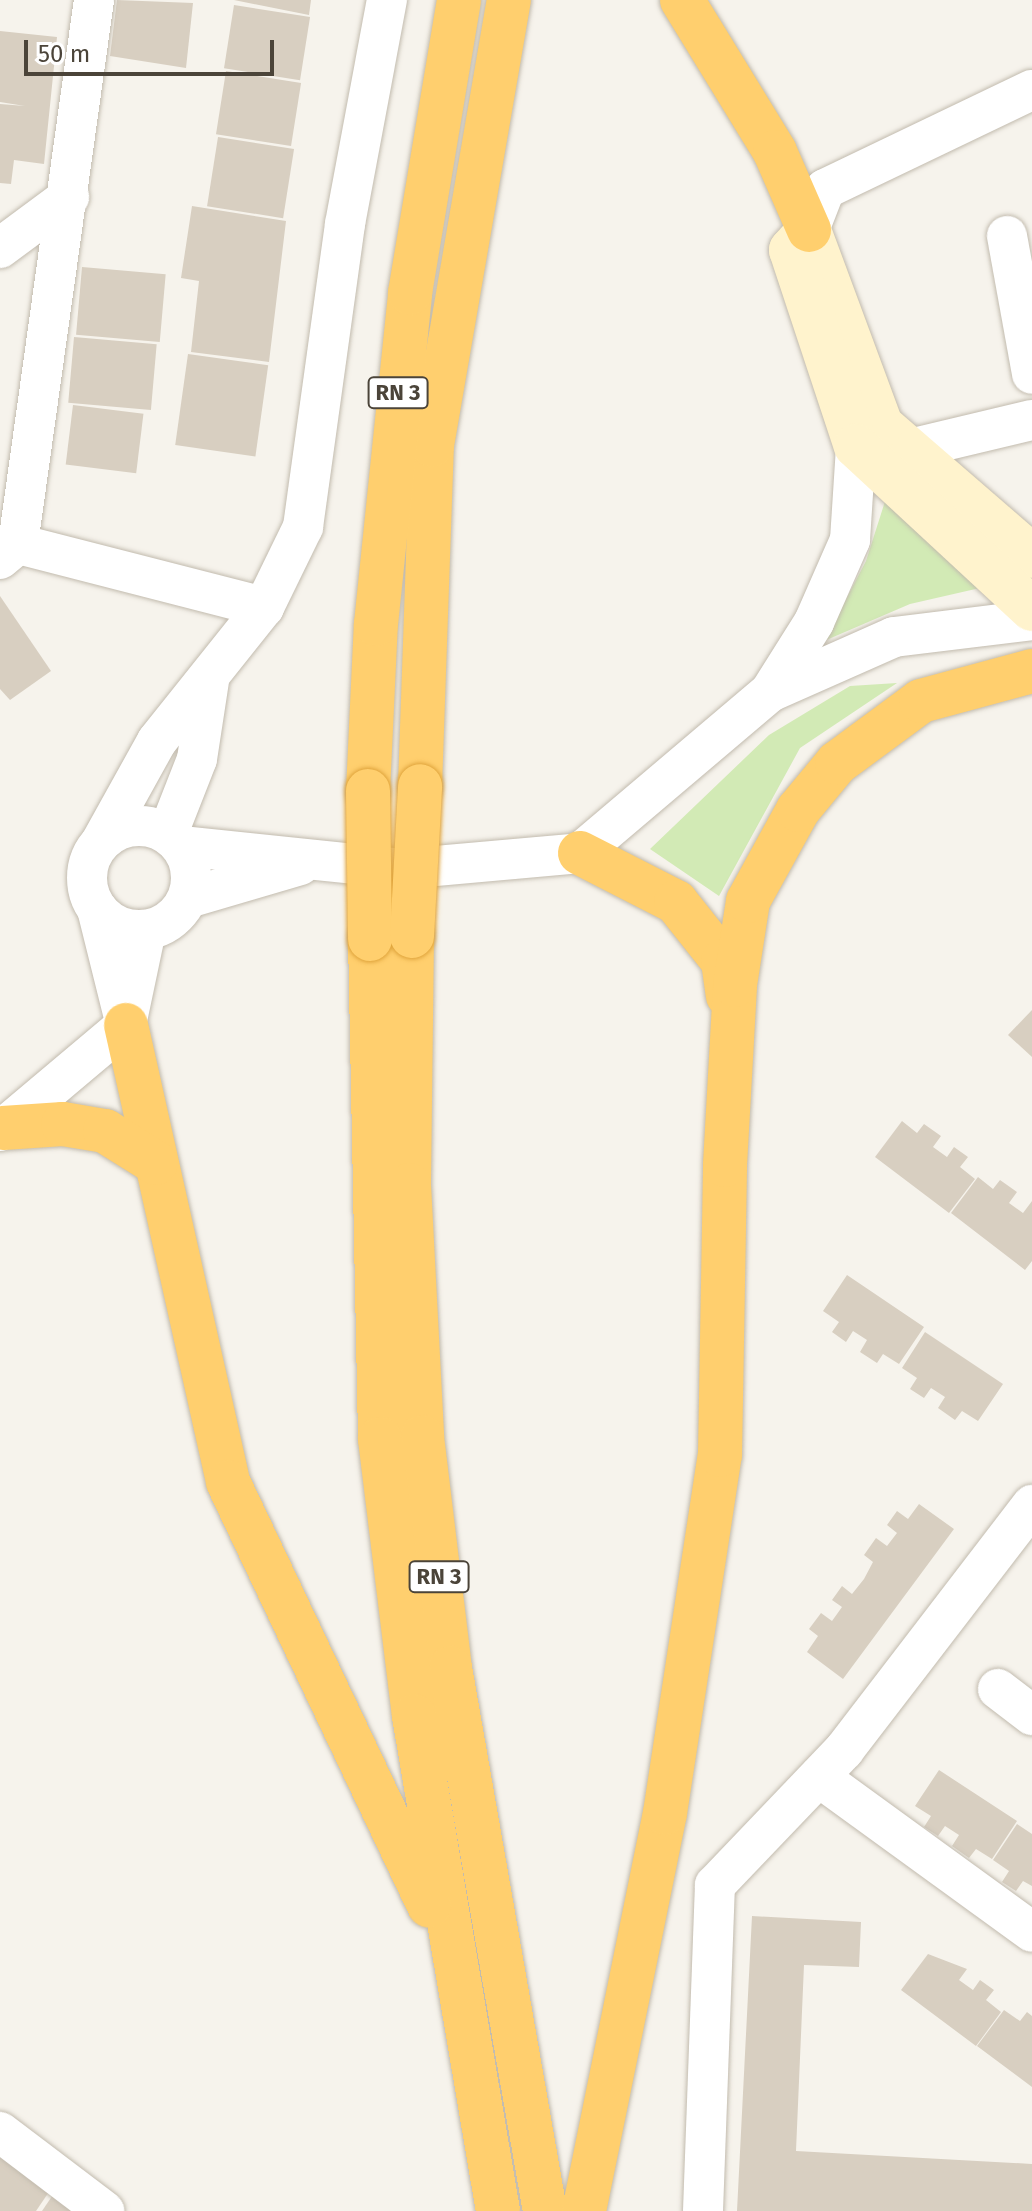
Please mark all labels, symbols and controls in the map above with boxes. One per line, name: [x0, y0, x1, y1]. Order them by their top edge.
scale bar: [28, 24, 278, 74]
text: 50 m: [38, 40, 90, 68]
road number: RN 3: [366, 375, 430, 411]
road number: RN 3: [407, 1559, 471, 1595]

